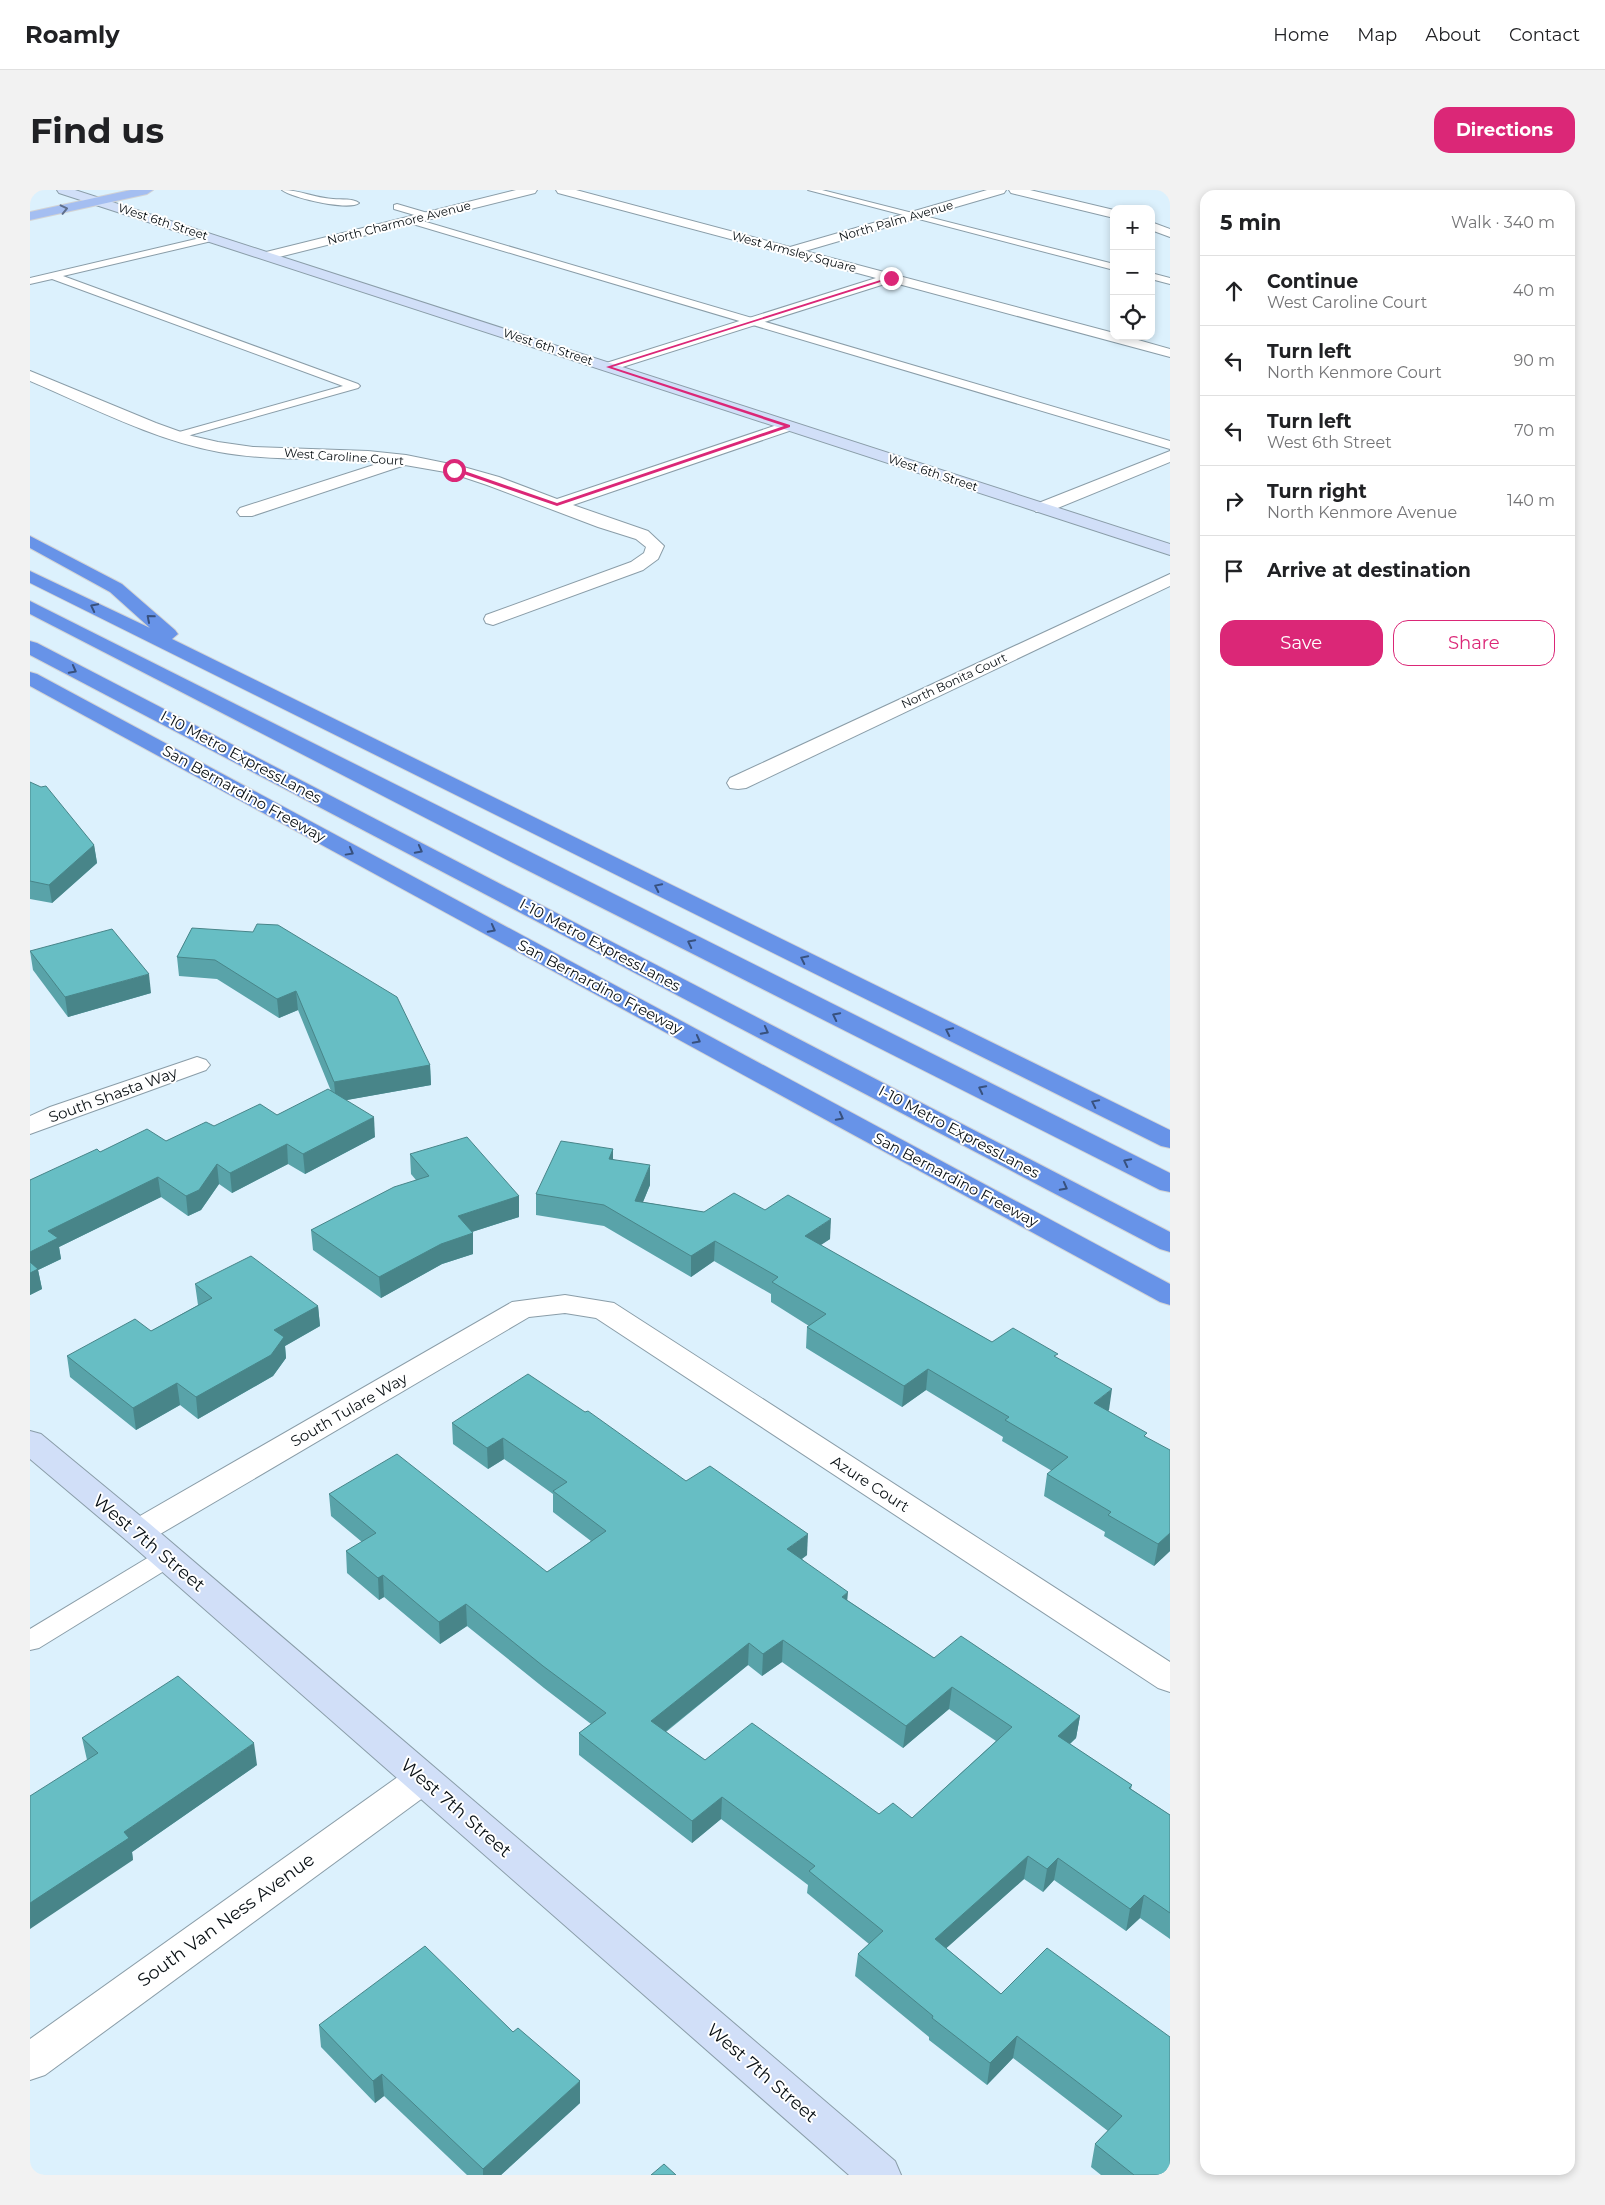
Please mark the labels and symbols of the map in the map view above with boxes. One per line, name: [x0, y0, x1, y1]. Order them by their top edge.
street label: North Charmore Avenue: [326, 197, 472, 248]
street label: North Palm Avenue: [837, 197, 955, 244]
street label: West 6th Street: [116, 200, 210, 243]
one-way arrow: [59, 204, 68, 215]
street label: West Armsley Square: [730, 228, 858, 275]
route end: [880, 267, 903, 290]
street label: West 6th Street: [501, 325, 595, 368]
street label: West Caroline Court: [284, 445, 405, 468]
street label: West 6th Street: [886, 451, 980, 494]
route start: [443, 459, 466, 482]
one-way arrow: [90, 603, 99, 613]
one-way arrow: [146, 614, 155, 623]
street label: North Bonita Court: [899, 649, 1009, 712]
one-way arrow: [68, 664, 77, 674]
street label: I-10 Metro ExpressLanes: [157, 706, 325, 807]
street label: San Bernardino Freeway: [159, 741, 330, 847]
one-way arrow: [414, 844, 423, 854]
one-way arrow: [344, 845, 353, 855]
one-way arrow: [654, 883, 663, 893]
street label: I-10 Metro ExpressLanes: [516, 894, 684, 995]
one-way arrow: [487, 923, 496, 933]
street label: San Bernardino Freeway: [515, 935, 687, 1038]
one-way arrow: [687, 939, 696, 949]
one-way arrow: [800, 955, 809, 965]
one-way arrow: [832, 1012, 841, 1022]
one-way arrow: [759, 1025, 768, 1035]
one-way arrow: [945, 1027, 954, 1037]
one-way arrow: [692, 1034, 701, 1044]
street label: South Shasta Way: [46, 1062, 181, 1127]
street label: I-10 Metro ExpressLanes: [875, 1081, 1043, 1182]
one-way arrow: [978, 1085, 987, 1095]
one-way arrow: [1091, 1099, 1100, 1109]
one-way arrow: [834, 1111, 843, 1121]
street label: San Bernardino Freeway: [871, 1128, 1043, 1231]
one-way arrow: [1123, 1158, 1132, 1168]
one-way arrow: [1058, 1181, 1067, 1191]
street label: South Tulare Way: [287, 1368, 411, 1451]
street label: Azure Court: [828, 1451, 913, 1516]
street label: West 7th Street: [88, 1490, 210, 1596]
street label: West 7th Street: [396, 1754, 516, 1862]
street label: South Van Ness Avenue: [133, 1848, 319, 1992]
street label: West 7th Street: [702, 2019, 822, 2127]

